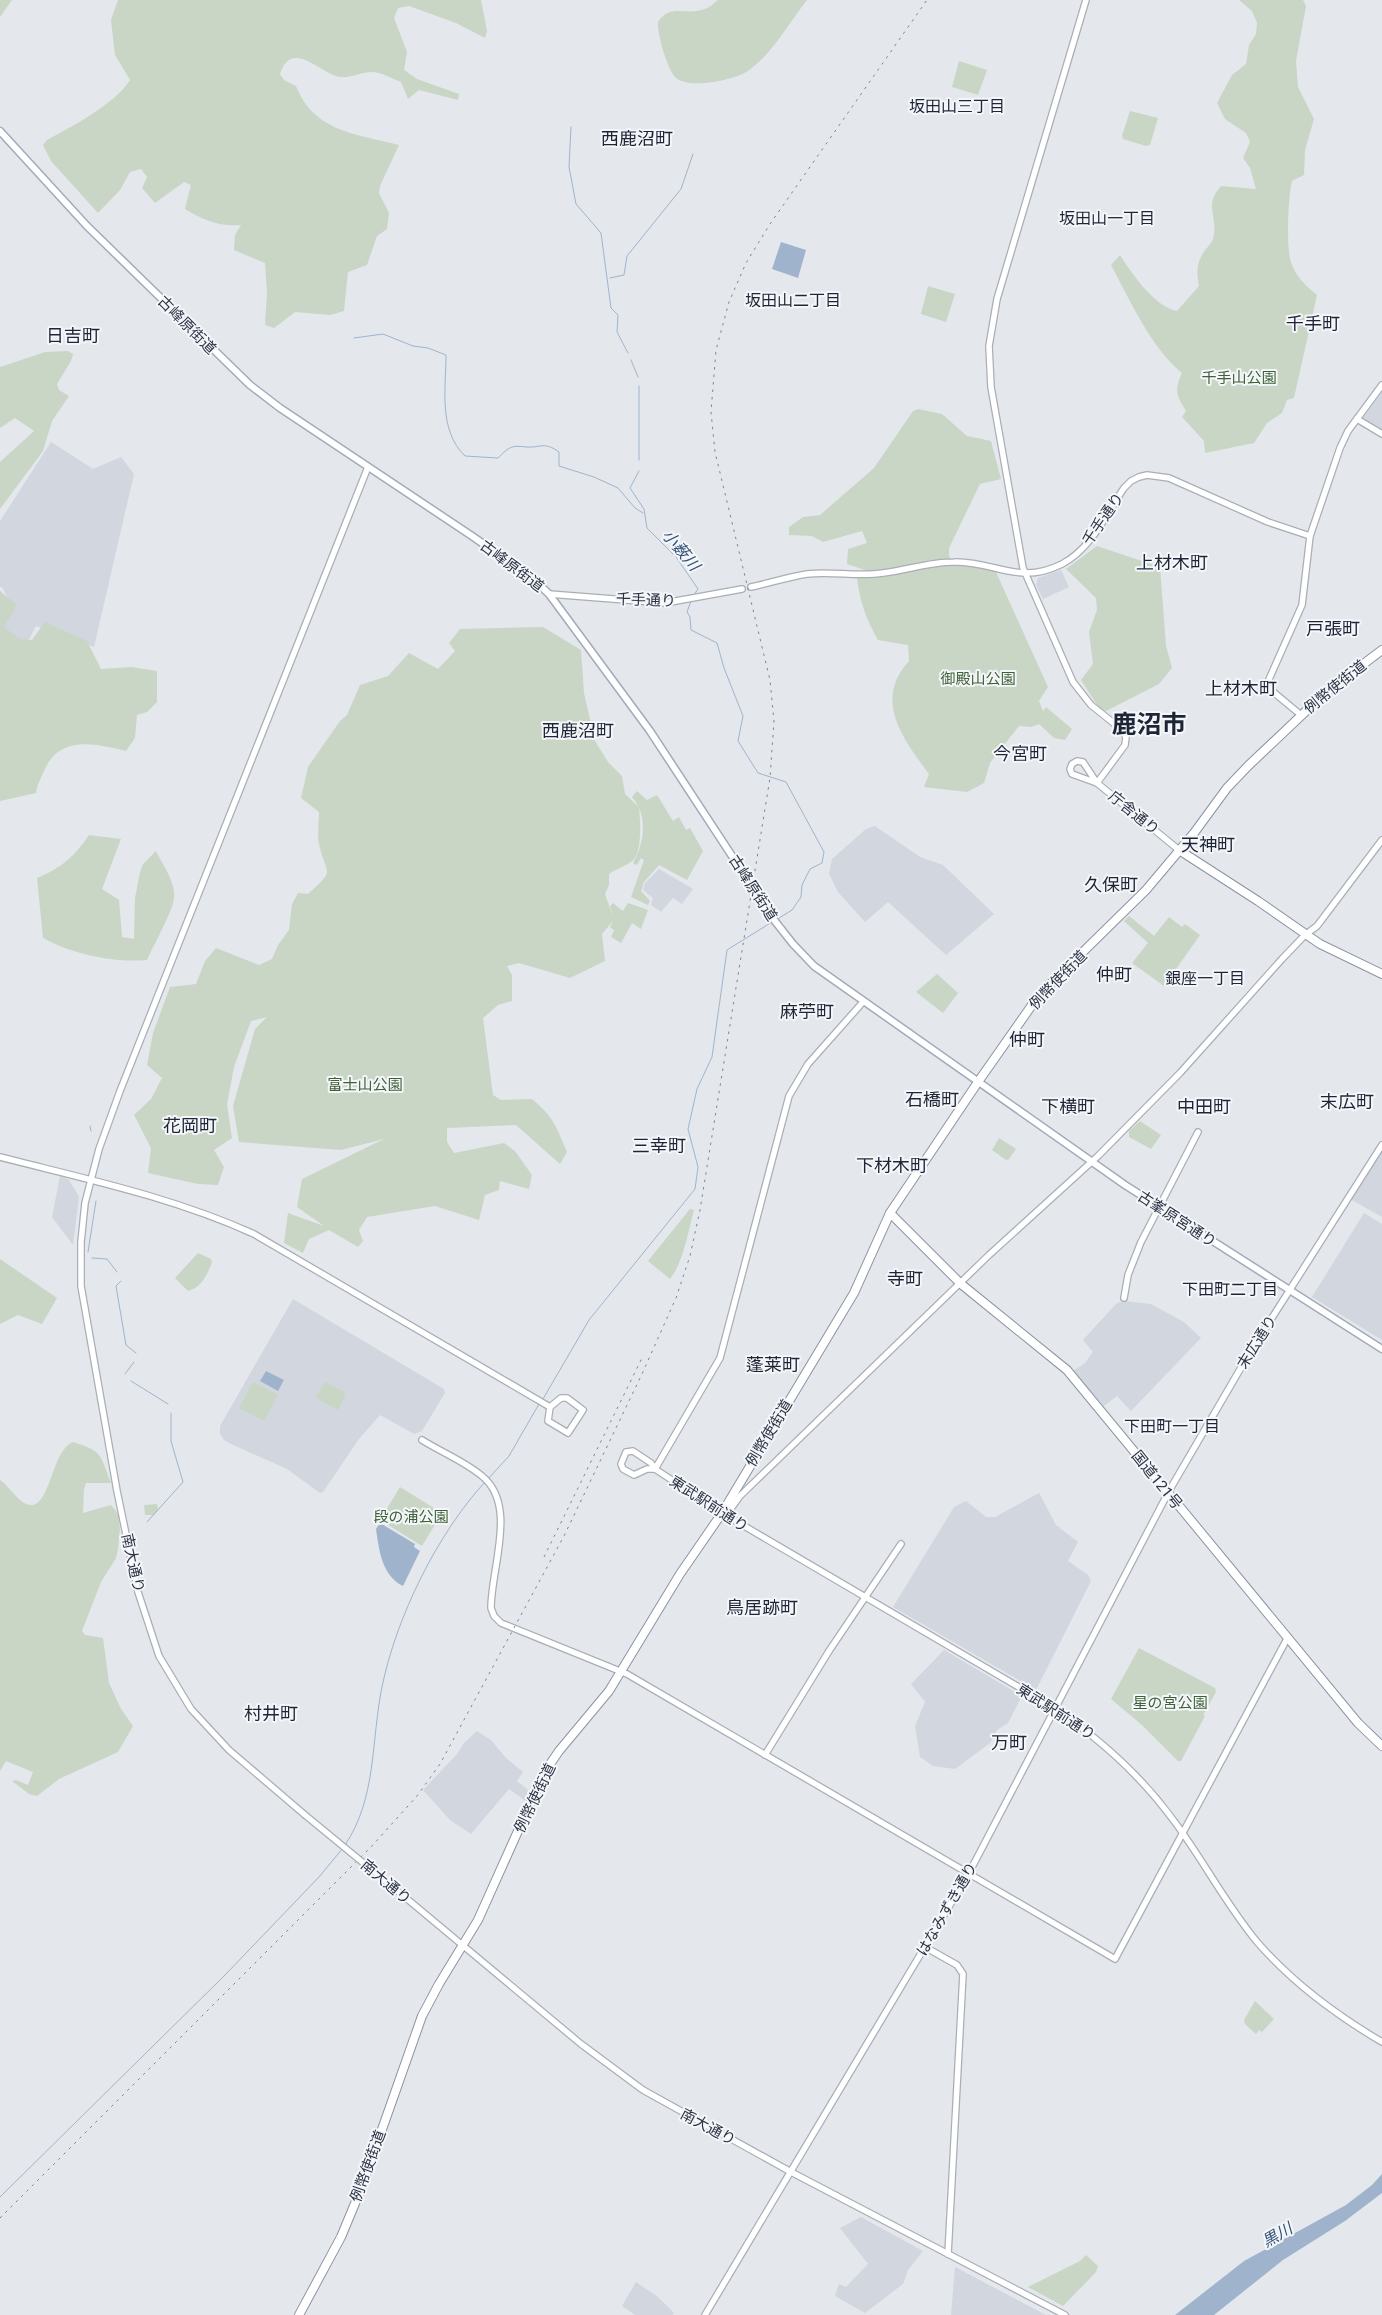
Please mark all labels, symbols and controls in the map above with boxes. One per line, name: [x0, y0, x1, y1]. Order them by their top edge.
district label: 坂田山三丁目: [909, 97, 1005, 116]
district label: 西鹿沼町: [601, 128, 673, 149]
district label: 坂田山一丁目: [1059, 209, 1155, 228]
district label: 坂田山二丁目: [745, 291, 841, 310]
street label: 古峰原街道: [154, 292, 220, 358]
district label: 千手町: [1286, 313, 1340, 334]
district label: 日吉町: [46, 325, 100, 346]
park label: 千手山公園: [1201, 369, 1277, 387]
street label: 千手通り: [1078, 489, 1128, 549]
water label: 小薮川: [658, 526, 705, 576]
street label: 古峰原街道: [477, 536, 547, 596]
district label: 上材木町: [1136, 552, 1208, 573]
street label: 千手通り: [616, 590, 676, 610]
district label: 戸張町: [1306, 618, 1360, 639]
street label: 例幣使街道: [1300, 656, 1370, 718]
park label: 御殿山公園: [940, 670, 1016, 688]
district label: 上材木町: [1205, 678, 1277, 699]
district label: 鹿沼市: [1111, 710, 1187, 739]
district label: 西鹿沼町: [542, 720, 614, 741]
district label: 今宮町: [993, 743, 1047, 764]
street label: 庁舎通り: [1105, 787, 1163, 839]
district label: 天神町: [1181, 834, 1235, 855]
street label: 古峰原街道: [725, 852, 781, 924]
district label: 久保町: [1084, 874, 1138, 895]
street label: 例幣使街道: [1025, 947, 1091, 1013]
district label: 仲町: [1096, 964, 1132, 985]
district label: 銀座一丁目: [1165, 969, 1245, 988]
district label: 麻苧町: [780, 1001, 834, 1022]
district label: 仲町: [1009, 1029, 1045, 1050]
park label: 富士山公園: [327, 1076, 403, 1094]
district label: 石橋町: [905, 1089, 959, 1110]
district label: 末広町: [1320, 1091, 1374, 1112]
district label: 下横町: [1041, 1096, 1095, 1117]
district label: 中田町: [1177, 1096, 1231, 1117]
district label: 花岡町: [163, 1115, 217, 1136]
district label: 三幸町: [632, 1135, 686, 1156]
district label: 下材木町: [856, 1155, 928, 1176]
street label: 古峯原宮通り: [1134, 1187, 1220, 1251]
district label: 寺町: [887, 1268, 923, 1289]
district label: 下田町二丁目: [1182, 1280, 1278, 1299]
street label: 末広通り: [1233, 1312, 1281, 1372]
district label: 蓬莱町: [746, 1354, 800, 1375]
street label: 例幣使街道: [742, 1396, 796, 1470]
district label: 下田町一丁目: [1124, 1417, 1220, 1436]
street label: 国道121号: [1128, 1447, 1186, 1513]
street label: 東武駅前通り: [666, 1472, 752, 1536]
park label: 段の浦公園: [373, 1508, 449, 1526]
street label: 南大通り: [118, 1532, 148, 1594]
district label: 鳥居跡町: [726, 1597, 798, 1618]
street label: 東武駅前通り: [1013, 1680, 1099, 1744]
park label: 星の宮公園: [1132, 1694, 1208, 1712]
district label: 村井町: [244, 1703, 298, 1724]
district label: 万町: [991, 1732, 1027, 1753]
street label: 例幣使街道: [510, 1760, 560, 1836]
street label: 南大通り: [357, 1856, 415, 1908]
street label: はなみずき通り: [913, 1859, 981, 1959]
street label: 南大通り: [677, 2105, 739, 2149]
street label: 例幣使街道: [347, 2128, 389, 2204]
water label: 黒川: [1258, 2218, 1297, 2251]

